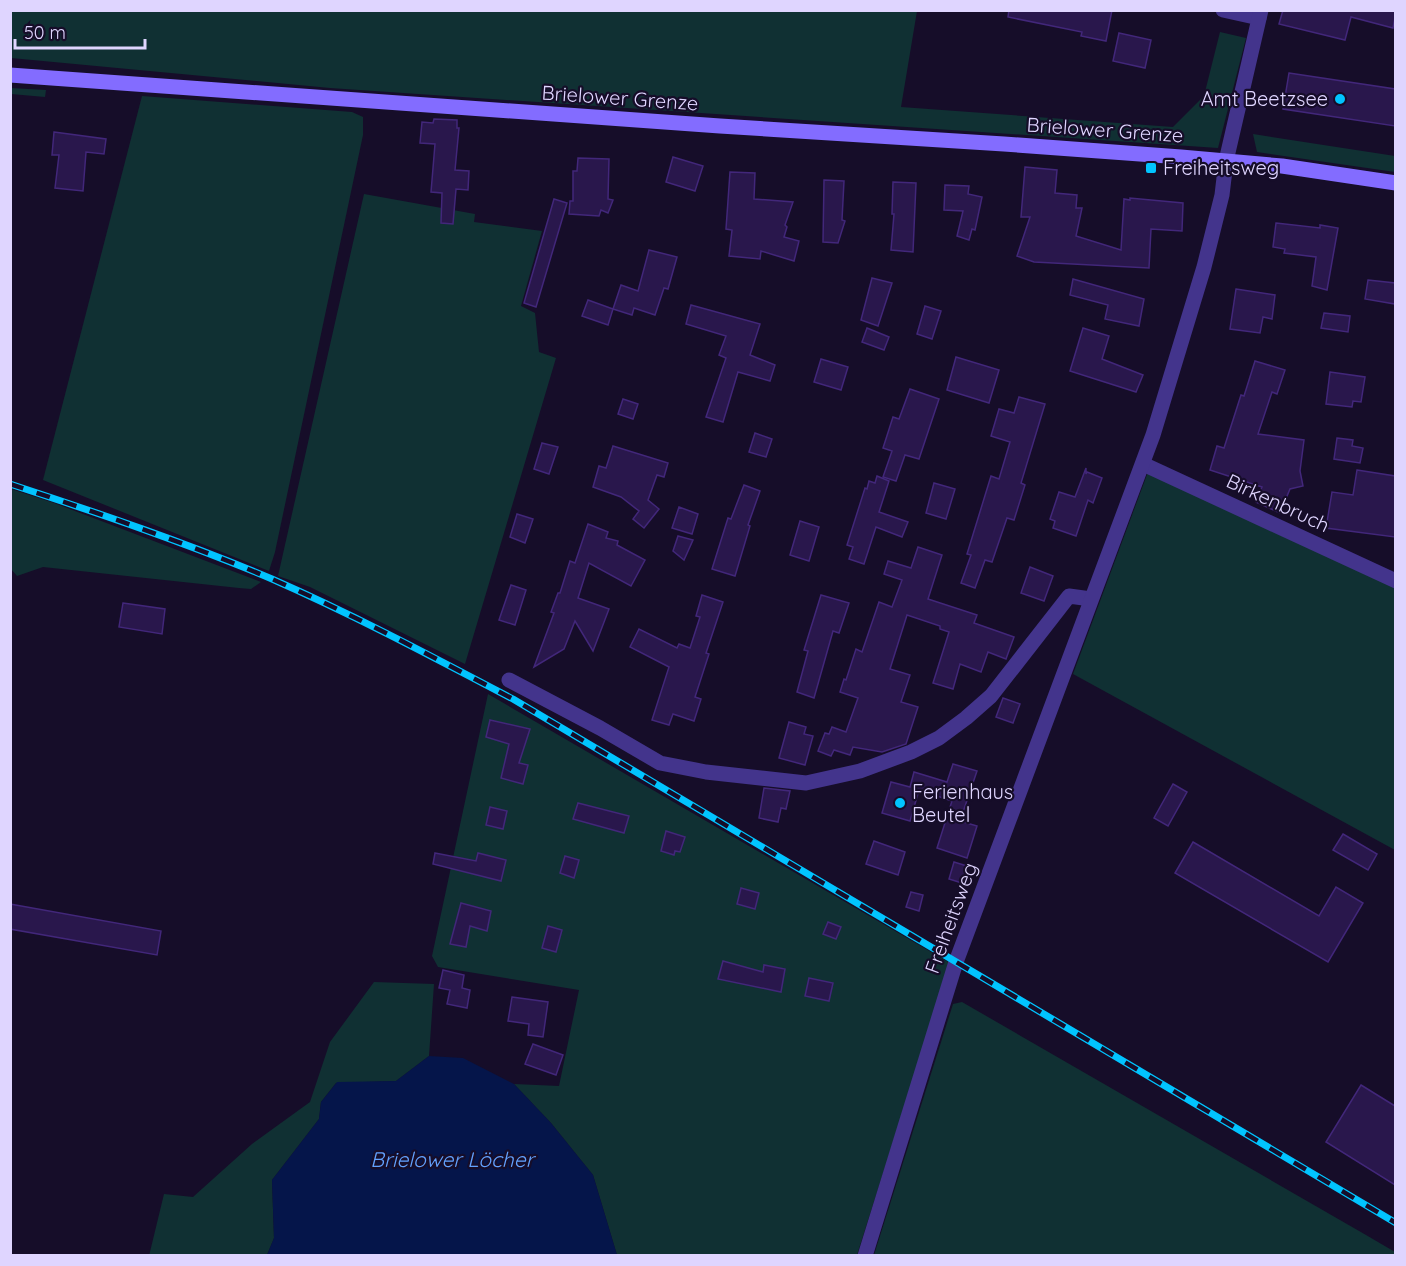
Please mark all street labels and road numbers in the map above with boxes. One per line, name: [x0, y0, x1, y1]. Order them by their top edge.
street label: Brielower Grenze: [541, 80, 699, 115]
street label: Brielower Grenze: [1026, 112, 1184, 147]
street label: Birkenbruch: [1223, 468, 1334, 537]
street label: Freiheitsweg: [919, 859, 982, 977]

